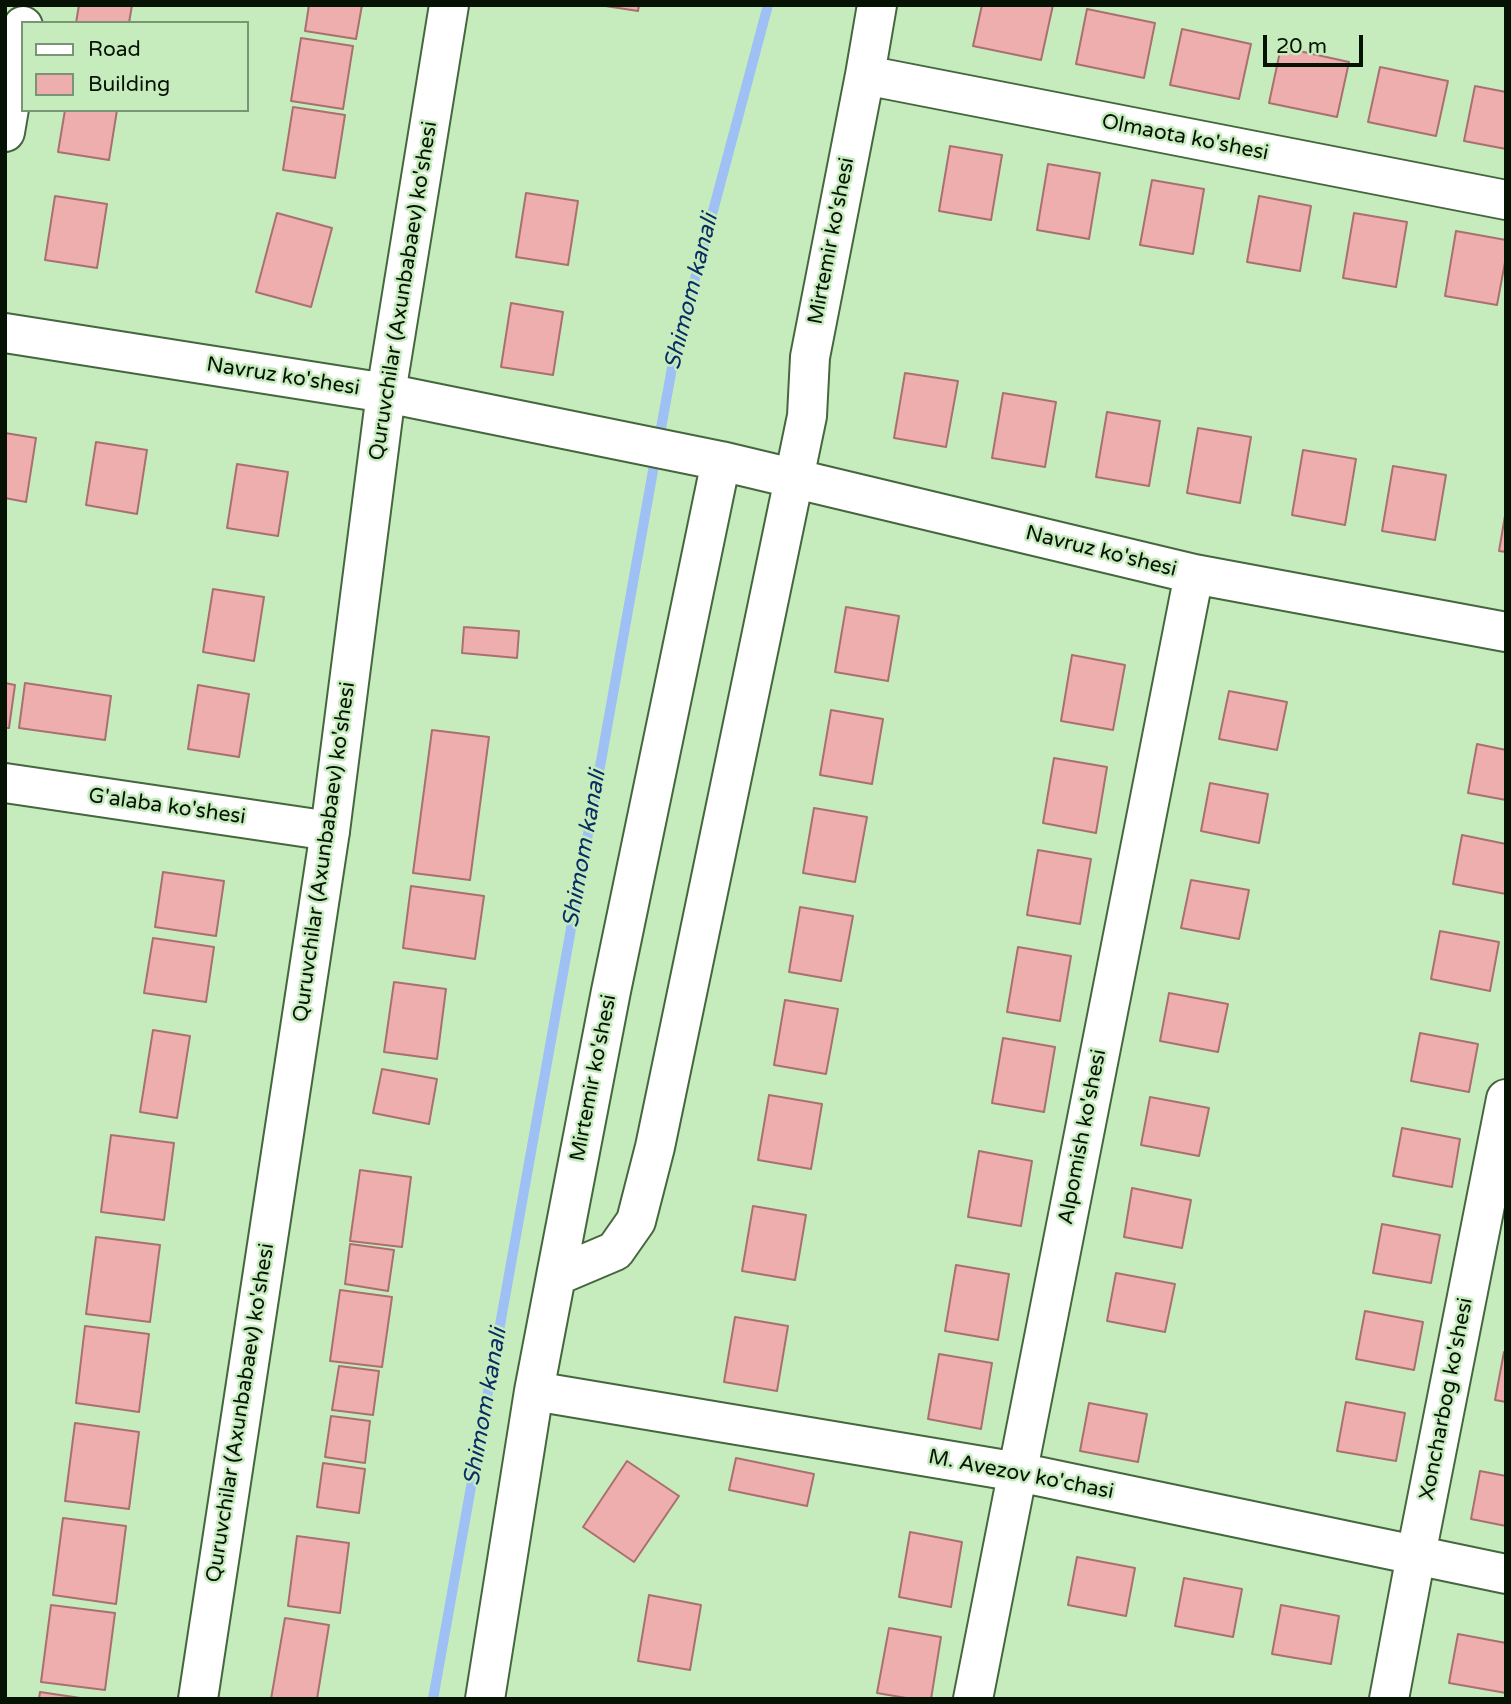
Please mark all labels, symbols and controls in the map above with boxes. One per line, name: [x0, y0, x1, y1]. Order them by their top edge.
legend: [21, 21, 248, 112]
scale bar: [1266, 21, 1366, 65]
text: 20 m: [1276, 34, 1327, 59]
text: Road: [88, 37, 141, 62]
text: Building: [88, 72, 170, 97]
street label: Olmaota ko'shesi: [1099, 109, 1271, 167]
street label: Quruvchilar (Axunbabaev) ko'shesi: [365, 120, 443, 462]
street label: Mirtemir ko'shesi: [803, 155, 861, 327]
water label: Shimom kanali: [659, 211, 725, 373]
street label: Navruz ko'shesi: [205, 352, 361, 402]
street label: Navruz ko'shesi: [1023, 521, 1179, 583]
street label: Quruvchilar (Axunbabaev) ko'shesi: [289, 680, 361, 1024]
water label: Shimom kanali: [558, 768, 612, 930]
street label: G'alaba ko'shesi: [87, 784, 247, 830]
street label: Mirtemir ko'shesi: [565, 992, 623, 1164]
street label: Alpomish ko'shesi: [1054, 1047, 1112, 1227]
street label: Quruvchilar (Axunbabaev) ko'shesi: [202, 1242, 280, 1584]
street label: Xoncharbog ko'shesi: [1415, 1296, 1479, 1502]
water label: Shimom kanali: [459, 1326, 513, 1488]
street label: M. Avezov ko'chasi: [926, 1445, 1116, 1505]

